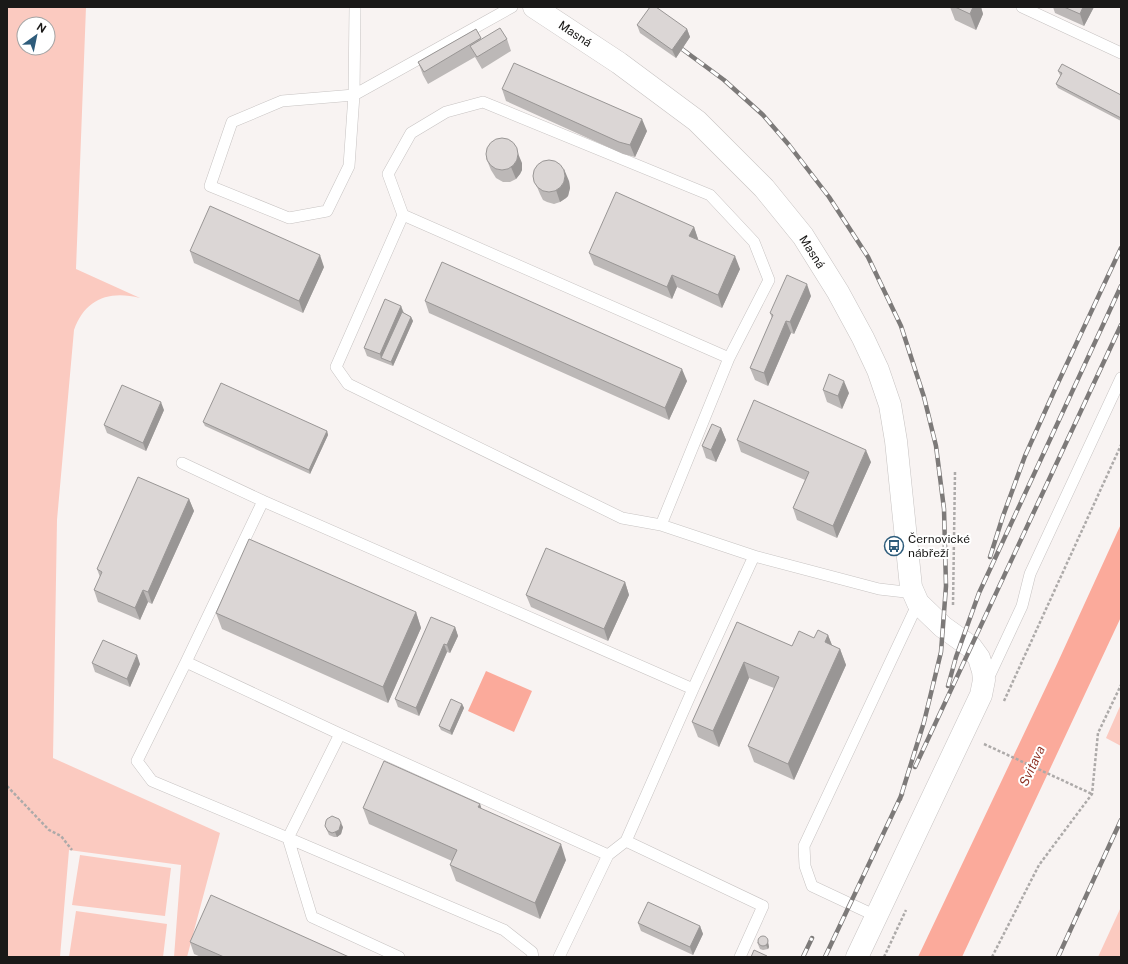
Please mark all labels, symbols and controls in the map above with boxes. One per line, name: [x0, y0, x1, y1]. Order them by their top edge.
north arrow: [16, 16, 56, 56]
street label: Masná: [556, 18, 594, 50]
text: N: [35, 20, 48, 35]
street label: Masná: [796, 233, 828, 271]
place label: Černovické nábřeží: [908, 532, 970, 560]
bus stop icon: Černovické nábřeží: [883, 535, 905, 557]
water label: Svitava: [1016, 743, 1048, 788]

